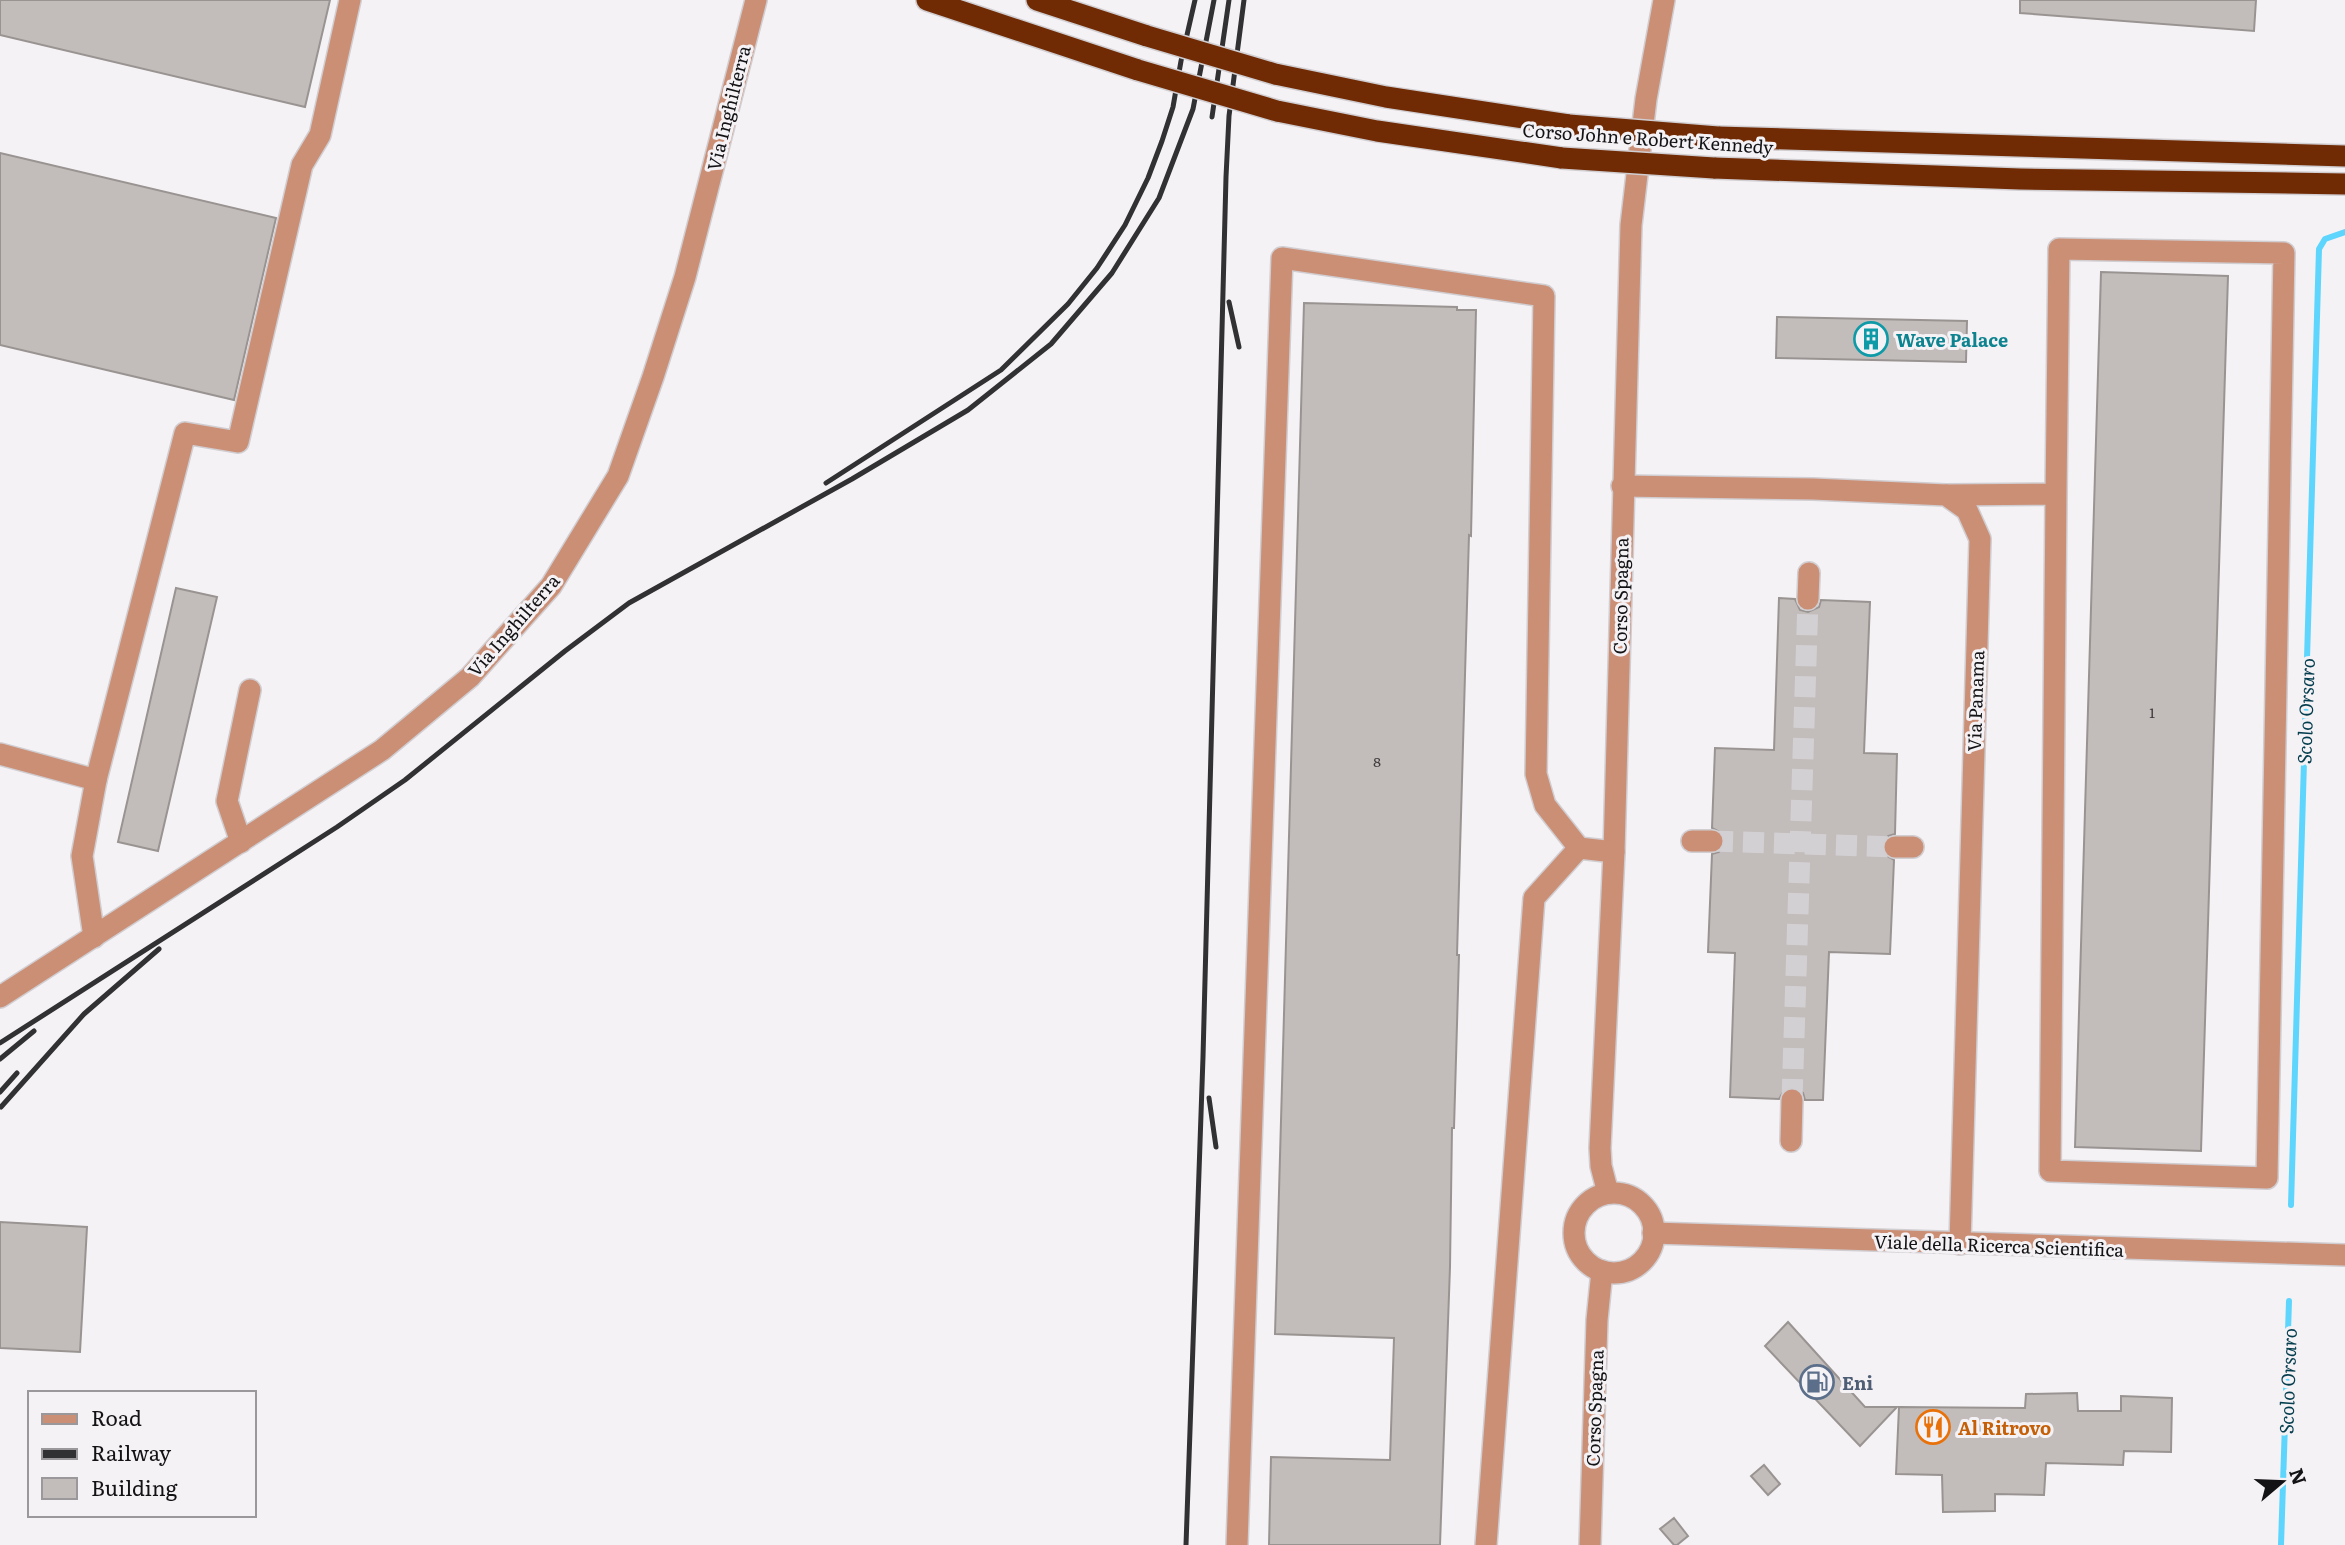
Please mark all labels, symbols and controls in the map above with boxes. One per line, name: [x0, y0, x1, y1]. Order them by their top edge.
street label: Via Inghilterra: [699, 42, 757, 174]
street label: Corso John e Robert Kennedy: [1522, 116, 1775, 160]
building icon: Wave Palace: [1852, 320, 1890, 358]
place label: Wave Palace: [1896, 326, 2008, 353]
street label: Corso Spagna: [1605, 537, 1635, 655]
street label: Via Inghilterra: [461, 568, 565, 682]
street label: Via Panama: [1960, 650, 1990, 752]
water label: Scolo Orsaro: [2289, 657, 2321, 765]
house number: 1: [2149, 702, 2155, 722]
house number: 8: [1373, 751, 1381, 771]
street label: Viale della Ricerca Scientifica: [1873, 1227, 2125, 1263]
water label: Scolo Orsaro: [2271, 1327, 2303, 1435]
street label: Corso Spagna: [1578, 1349, 1610, 1467]
fuel station icon: Eni: [1798, 1363, 1836, 1401]
place label: Eni: [1842, 1369, 1873, 1396]
legend: [28, 1391, 256, 1517]
text: Road: [91, 1401, 142, 1432]
restaurant icon: Al Ritrovo: [1914, 1408, 1952, 1446]
place label: Al Ritrovo: [1958, 1414, 2051, 1441]
text: Railway: [91, 1436, 172, 1467]
north arrow: [2247, 1447, 2317, 1517]
text: N: [2283, 1464, 2315, 1488]
text: Building: [91, 1471, 178, 1502]

